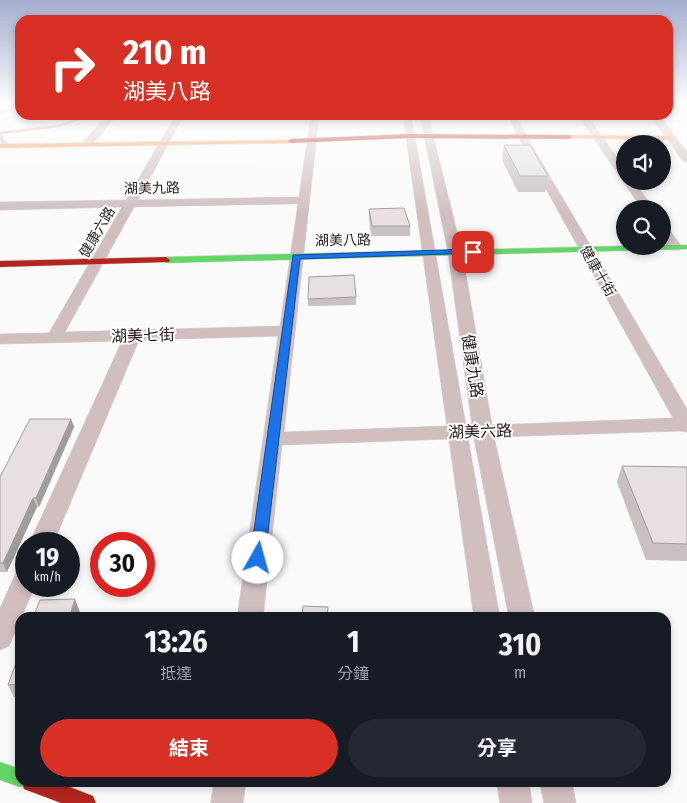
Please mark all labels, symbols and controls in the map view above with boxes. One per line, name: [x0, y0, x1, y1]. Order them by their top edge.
text: 210 m: [123, 31, 207, 73]
icon: right: [40, 35, 105, 100]
text: 湖美八路: [123, 78, 211, 105]
map controls: [616, 135, 671, 255]
button: sound: [616, 135, 671, 190]
street label: 湖美九路: [124, 180, 180, 197]
button: search: [616, 200, 671, 255]
street label: 健康六路: [76, 204, 119, 261]
pin: [452, 231, 494, 273]
street label: 湖美八路: [315, 232, 371, 249]
icon: arrive: [459, 238, 487, 266]
street label: 健康十街: [576, 243, 619, 300]
street label: 湖美七街: [111, 325, 175, 346]
street label: 健康九路: [458, 333, 487, 399]
street label: 湖美六路: [448, 421, 512, 442]
position arrow: [231, 531, 283, 583]
speed limit sign: 30: [90, 532, 155, 597]
text: 19: [36, 543, 59, 573]
text: km/h: [34, 570, 61, 584]
text: 13:26: [144, 624, 208, 660]
text: 1: [347, 624, 360, 660]
text: 310: [499, 627, 541, 663]
text: m: [514, 663, 526, 682]
text: 抵達: [160, 664, 192, 683]
text: 分鐘: [337, 664, 369, 683]
button: 結束: [40, 719, 338, 777]
button: 分享: [348, 719, 646, 777]

